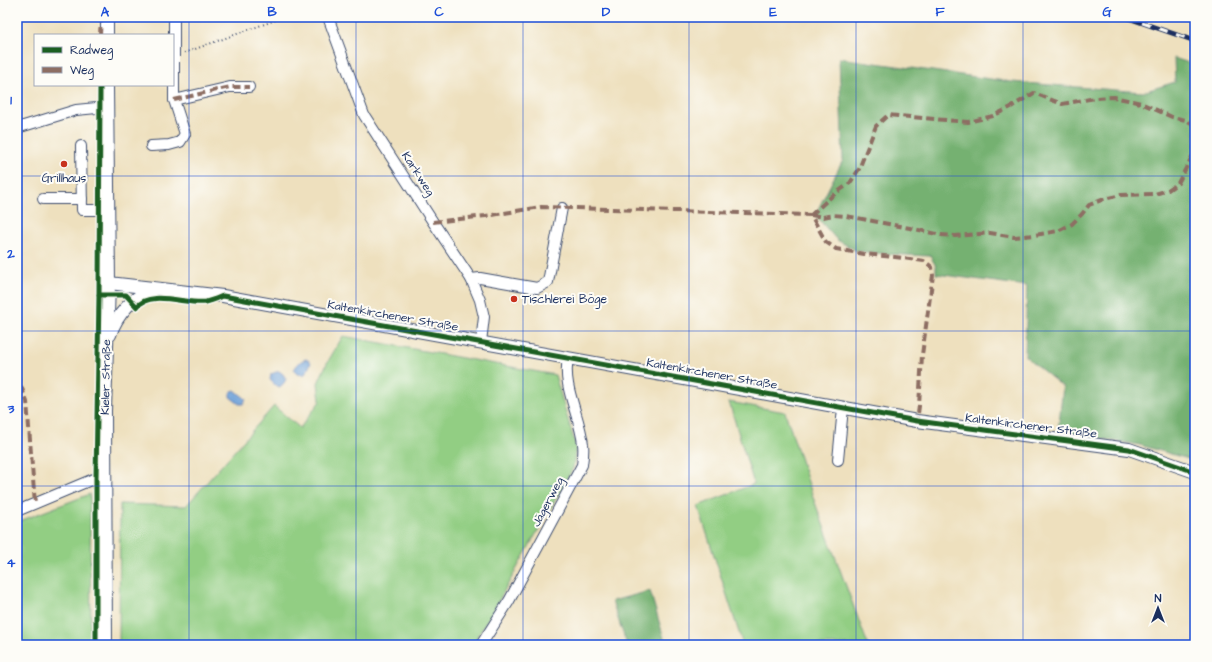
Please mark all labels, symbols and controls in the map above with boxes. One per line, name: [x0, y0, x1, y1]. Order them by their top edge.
text: A: [101, 3, 110, 21]
text: B: [267, 3, 277, 21]
text: C: [434, 3, 444, 21]
text: D: [602, 3, 611, 21]
text: E: [769, 3, 777, 21]
text: F: [935, 3, 945, 21]
text: G: [1102, 3, 1112, 21]
legend: [34, 34, 174, 86]
text: Radweg: [70, 42, 113, 60]
text: Weg: [70, 62, 94, 80]
text: 1: [10, 91, 12, 109]
street label: Karkweg: [396, 149, 439, 200]
marker: Grillhaus: [59, 159, 69, 169]
place label: Grillhaus: [42, 170, 86, 187]
text: 2: [6, 245, 15, 263]
place label: Tischlerei Böge: [522, 291, 607, 309]
marker: Tischlerei Böge: [509, 294, 519, 304]
street label: Kaltenkirchener Straße: [326, 296, 460, 336]
street label: Kieler Straße: [97, 339, 115, 415]
street label: Kaltenkirchener Straße: [645, 354, 779, 394]
text: 3: [7, 400, 15, 418]
street label: Kaltenkirchener Straße: [964, 409, 1098, 443]
street label: Jägerweg: [528, 474, 569, 530]
text: 4: [7, 554, 16, 572]
north arrow: [1138, 588, 1178, 628]
text: N: [1155, 591, 1162, 606]

